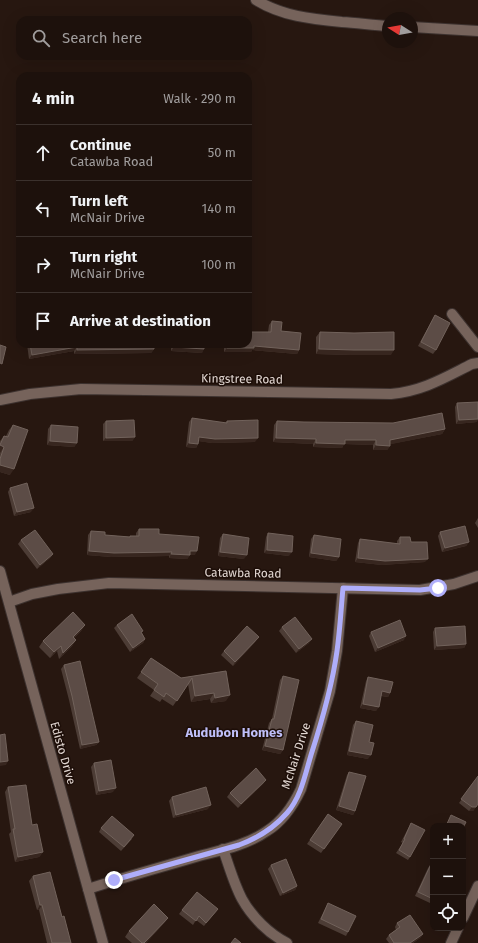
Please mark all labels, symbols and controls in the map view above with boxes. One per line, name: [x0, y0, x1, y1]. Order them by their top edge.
north arrow: [382, 12, 418, 48]
search box: [16, 16, 252, 60]
icon: search: [30, 27, 52, 49]
text: Search here: [62, 29, 142, 47]
text: 4 min: [32, 88, 75, 109]
text: Walk · 290 m: [163, 91, 236, 106]
text: Continue: [70, 136, 131, 154]
icon: ahead: [32, 142, 54, 164]
text: 50 m: [208, 145, 236, 160]
text: Catawba Road: [70, 154, 153, 169]
text: Turn left: [70, 192, 128, 210]
icon: left: [32, 198, 54, 220]
text: 140 m: [202, 201, 236, 216]
text: McNair Drive: [70, 210, 145, 225]
text: Turn right: [70, 248, 137, 266]
icon: right: [32, 254, 54, 276]
text: 100 m: [201, 257, 236, 272]
text: McNair Drive: [70, 266, 145, 281]
icon: arrive: [32, 310, 54, 332]
text: Arrive at destination: [70, 312, 211, 330]
street label: Kingstree Road: [201, 371, 283, 387]
street label: Catawba Road: [204, 565, 282, 581]
route start: [429, 579, 447, 597]
street label: Edisto Drive: [47, 720, 79, 786]
street label: McNair Drive: [279, 721, 313, 791]
district label: Audubon Homes: [185, 725, 283, 740]
map controls: [430, 823, 466, 931]
button: +: [430, 823, 466, 859]
button: −: [430, 859, 466, 895]
route end: [105, 871, 123, 889]
button: locate: [430, 895, 466, 931]

